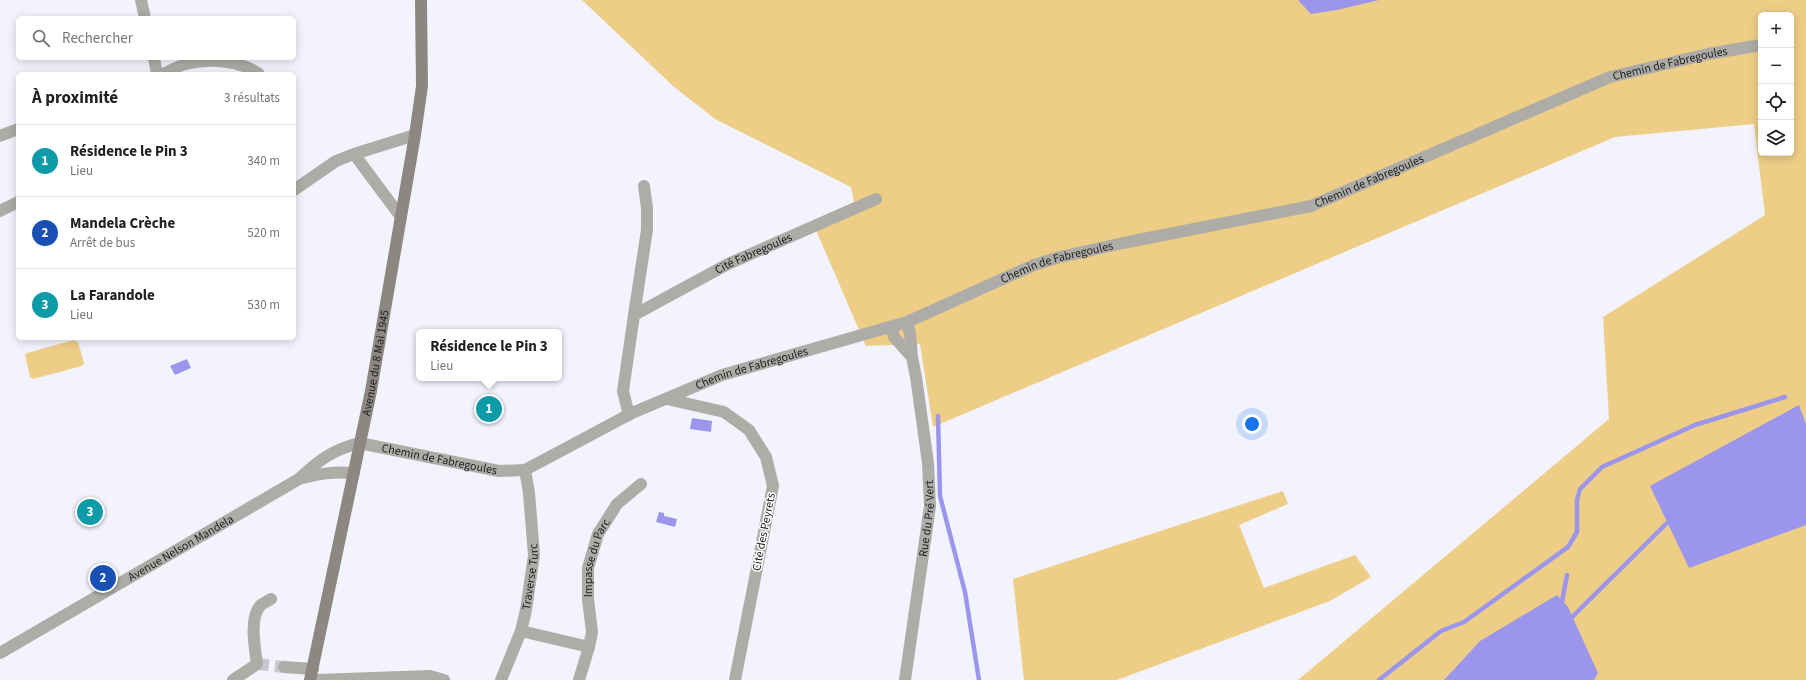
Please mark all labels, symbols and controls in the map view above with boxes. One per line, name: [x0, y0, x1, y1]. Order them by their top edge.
map controls: [1758, 12, 1794, 156]
button: +: [1758, 12, 1794, 48]
search box: [16, 16, 296, 60]
icon: search: [30, 27, 52, 49]
text: Rechercher: [62, 28, 133, 49]
street label: Chemin de Fabregoules: [1611, 42, 1729, 85]
button: −: [1758, 48, 1794, 84]
button: locate: [1758, 84, 1794, 120]
text: À proximité: [32, 86, 118, 110]
text: 3 résultats: [224, 89, 280, 107]
button: layers: [1758, 120, 1794, 156]
text: Résidence le Pin 3: [70, 141, 188, 162]
street label: Chemin de Fabregoules: [1312, 150, 1426, 212]
text: 1: [42, 152, 48, 170]
text: 340 m: [247, 152, 280, 170]
text: Lieu: [70, 162, 93, 180]
text: Mandela Crèche: [70, 213, 175, 234]
text: 2: [42, 224, 48, 242]
text: 520 m: [247, 224, 280, 242]
street label: Cité Fabregoules: [712, 228, 795, 278]
text: Arrêt de bus: [70, 234, 135, 252]
street label: Chemin de Fabregoules: [998, 237, 1115, 288]
text: La Farandole: [70, 285, 155, 306]
text: 3: [42, 296, 48, 314]
text: 530 m: [247, 296, 280, 314]
text: Lieu: [70, 306, 93, 324]
street label: Avenue du 8 Mai 1945: [358, 308, 393, 417]
popup: [416, 329, 562, 381]
text: Résidence le Pin 3: [430, 336, 548, 357]
street label: Chemin de Fabregoules: [693, 342, 810, 394]
text: Lieu: [430, 357, 453, 375]
pin: 1: [476, 394, 502, 424]
your location: [1242, 414, 1262, 434]
street label: Chemin de Fabregoules: [380, 439, 499, 479]
street label: Rue du Pré Vert: [914, 480, 939, 558]
street label: Cité des Peyrets: [748, 492, 780, 572]
pin: 3: [77, 497, 103, 527]
street label: Avenue Nelson Mandela: [125, 510, 237, 585]
street label: Impasse du Parc: [580, 515, 614, 597]
street label: Traverse Turc: [518, 543, 543, 611]
pin: 2: [90, 563, 116, 593]

